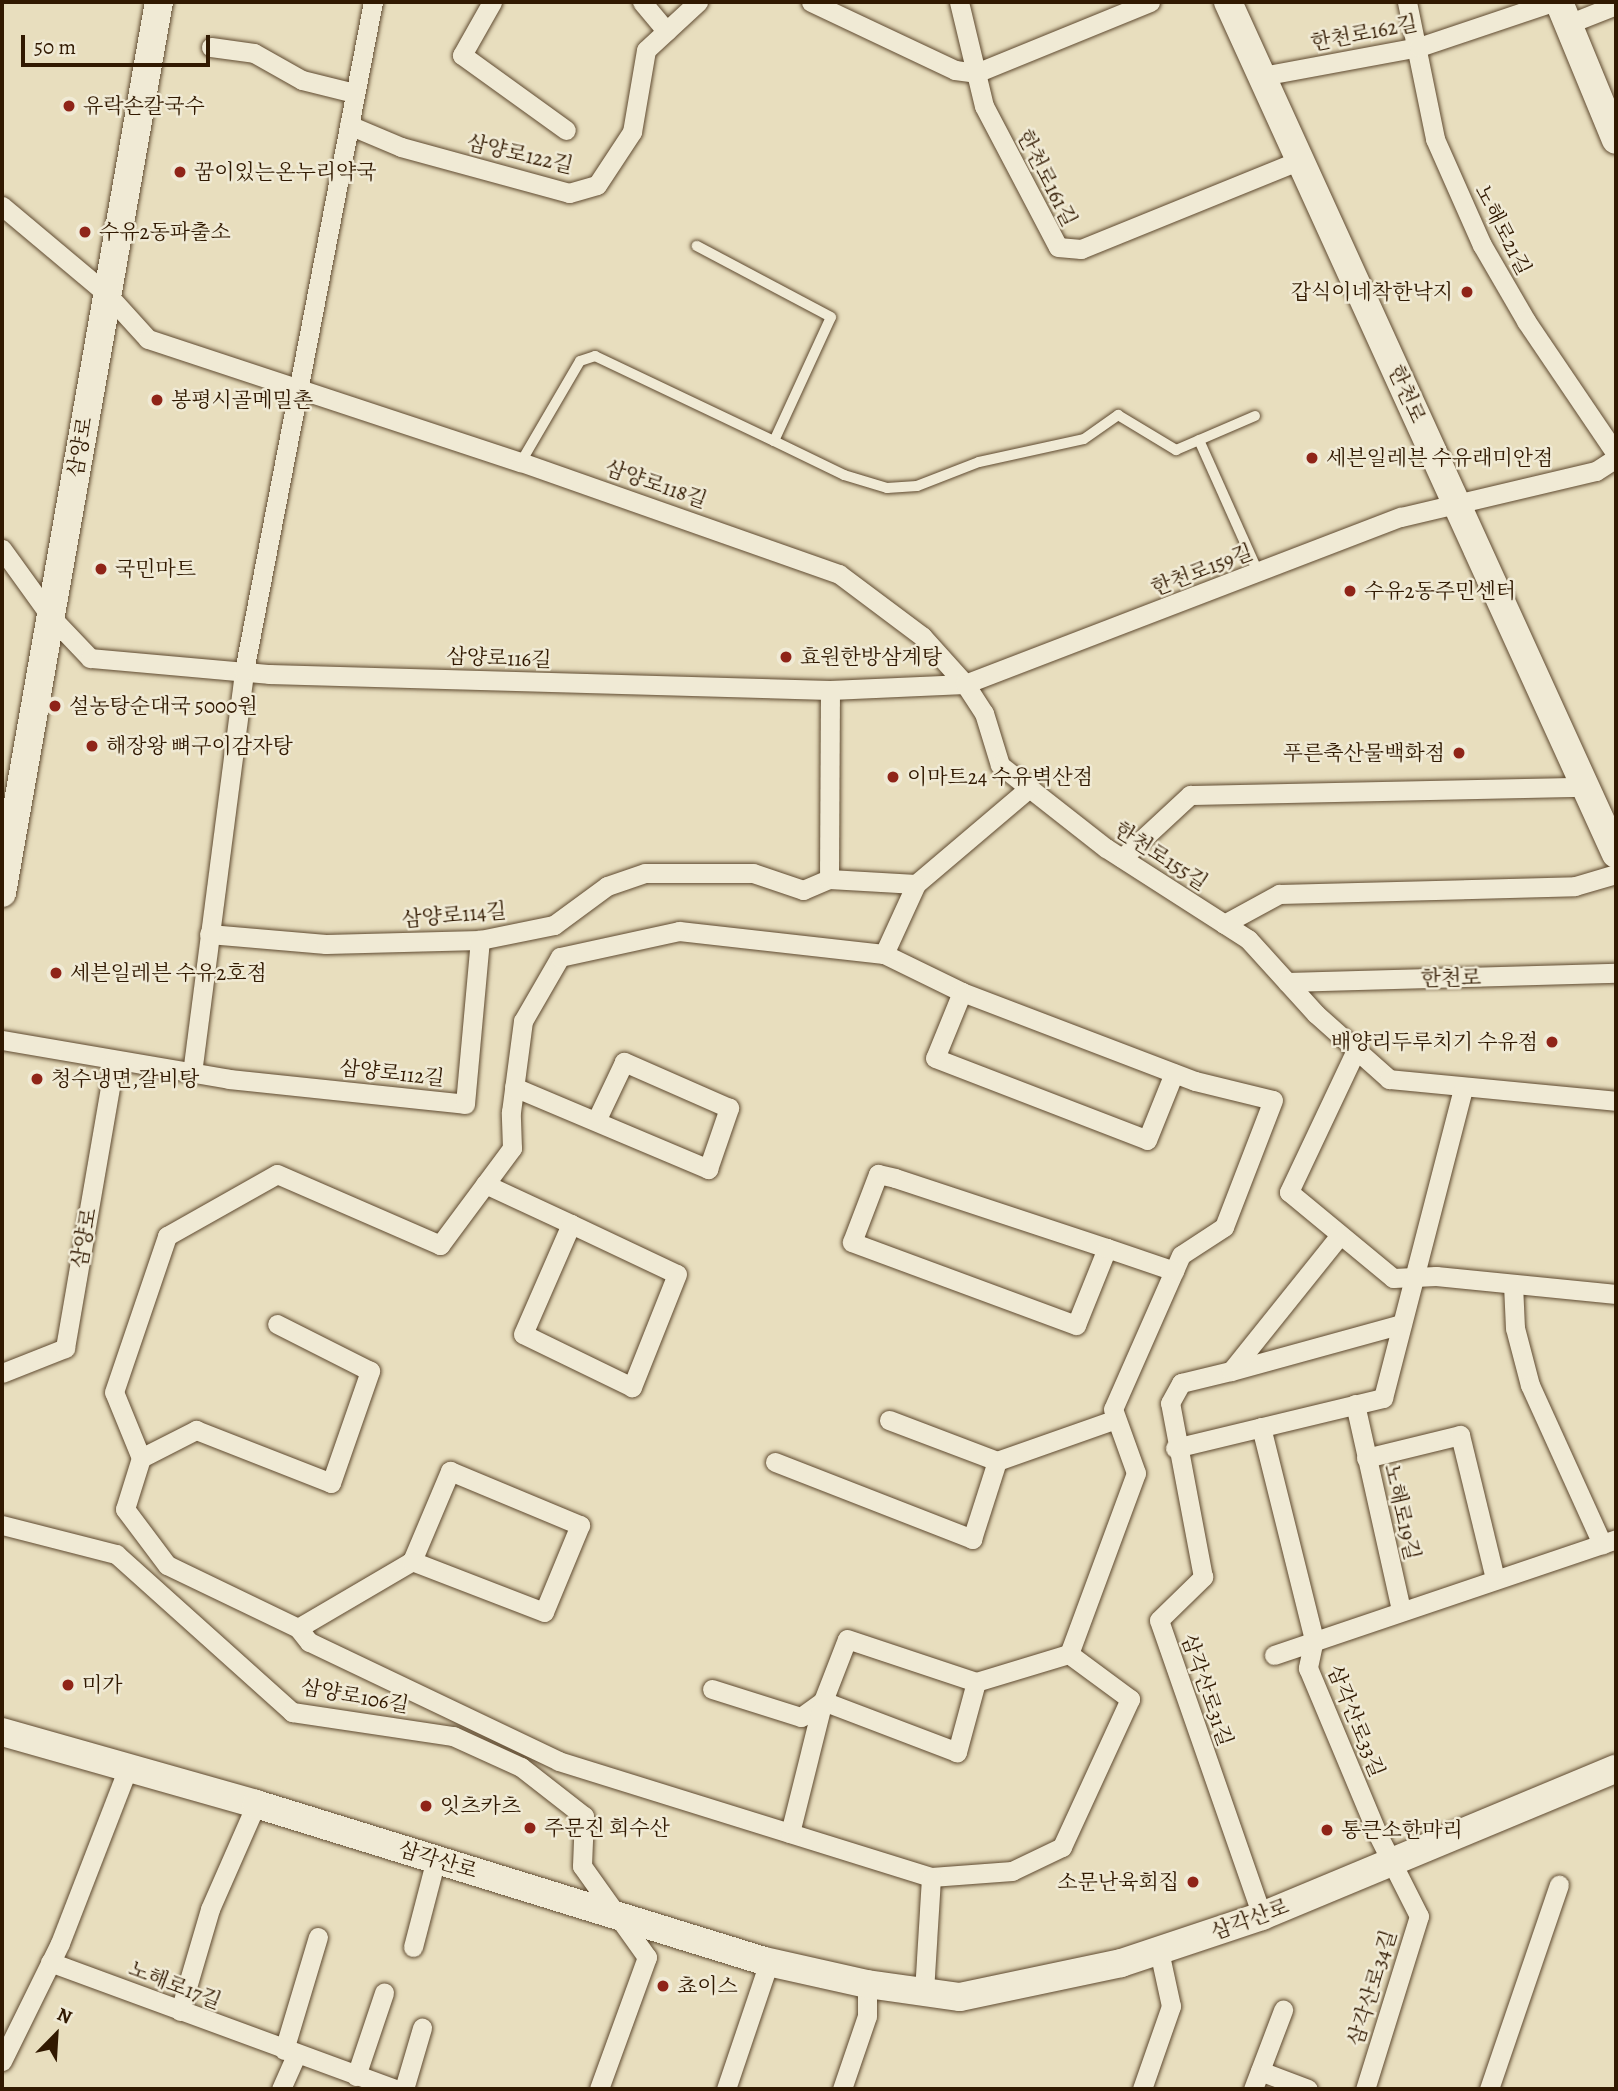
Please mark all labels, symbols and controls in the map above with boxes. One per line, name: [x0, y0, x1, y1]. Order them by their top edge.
street label: 한천로162길: [1309, 10, 1419, 56]
scale bar: [24, 21, 214, 65]
text: 50 m: [34, 33, 76, 61]
place label: 유락손칼국수: [83, 93, 205, 119]
marker: 유락손칼국수: [61, 98, 77, 114]
street label: 한천로161길: [1012, 125, 1082, 231]
street label: 삼양로122길: [464, 130, 576, 178]
place label: 꿈이있는온누리약국: [194, 159, 377, 185]
marker: 꿈이있는온누리약국: [172, 164, 188, 180]
street label: 노해로21길: [1469, 180, 1537, 280]
place label: 수유2동파출소: [99, 219, 231, 245]
marker: 수유2동파출소: [77, 224, 93, 240]
place label: 갑식이네착한낙지: [1291, 279, 1453, 305]
marker: 갑식이네착한낙지: [1459, 284, 1475, 300]
street label: 한천로: [1383, 361, 1431, 427]
place label: 봉평시골메밀촌: [171, 387, 313, 413]
marker: 봉평시골메밀촌: [149, 392, 165, 408]
street label: 삼양로: [62, 415, 98, 479]
place label: 세븐일레븐 수유래미안점: [1326, 445, 1553, 471]
marker: 세븐일레븐 수유래미안점: [1304, 450, 1320, 466]
street label: 삼양로118길: [602, 455, 710, 513]
street label: 한천로159길: [1148, 539, 1256, 601]
place label: 국민마트: [115, 556, 196, 582]
marker: 국민마트: [93, 561, 109, 577]
place label: 수유2동주민센터: [1364, 578, 1516, 604]
marker: 수유2동주민센터: [1342, 583, 1358, 599]
street label: 삼양로116길: [446, 644, 552, 672]
place label: 효원한방삼계탕: [800, 644, 942, 670]
marker: 효원한방삼계탕: [778, 649, 794, 665]
place label: 설농탕순대국 5000원: [69, 693, 258, 719]
marker: 설농탕순대국 5000원: [47, 698, 63, 714]
place label: 해장왕 뼈구이감자탕: [106, 733, 293, 759]
marker: 해장왕 뼈구이감자탕: [84, 738, 100, 754]
place label: 푸른축산물백화점: [1283, 740, 1445, 766]
marker: 푸른축산물백화점: [1451, 745, 1467, 761]
place label: 이마트24 수유벽산점: [907, 764, 1093, 790]
marker: 이마트24 수유벽산점: [885, 769, 901, 785]
street label: 한천로155길: [1110, 816, 1212, 896]
street label: 삼양로114길: [401, 898, 507, 932]
place label: 세븐일레븐 수유2호점: [70, 960, 267, 986]
marker: 세븐일레븐 수유2호점: [48, 965, 64, 981]
street label: 한천로: [1420, 965, 1482, 991]
place label: 배양리두루치기 수유점: [1331, 1029, 1538, 1055]
marker: 배양리두루치기 수유점: [1544, 1034, 1560, 1050]
street label: 삼양로112길: [338, 1055, 446, 1091]
place label: 청수냉면,갈비탕: [51, 1066, 199, 1092]
marker: 청수냉면,갈비탕: [29, 1071, 45, 1087]
street label: 삼양로: [66, 1206, 102, 1270]
street label: 노해로19길: [1379, 1461, 1425, 1563]
street label: 삼각산로31길: [1176, 1630, 1238, 1750]
street label: 삼각산로33길: [1322, 1661, 1390, 1781]
place label: 미가: [82, 1672, 123, 1698]
street label: 삼양로106길: [299, 1674, 411, 1718]
marker: 미가: [60, 1677, 76, 1693]
place label: 잇츠카츠: [440, 1793, 521, 1819]
marker: 잇츠카츠: [418, 1798, 434, 1814]
place label: 주문진 회수산: [544, 1815, 670, 1841]
place label: 통큰소한마리: [1341, 1817, 1463, 1843]
marker: 주문진 회수산: [522, 1820, 538, 1836]
marker: 통큰소한마리: [1319, 1822, 1335, 1838]
street label: 삼각산로: [396, 1836, 480, 1884]
place label: 소문난육회집: [1057, 1869, 1179, 1895]
marker: 소문난육회집: [1185, 1874, 1201, 1890]
street label: 삼각산로: [1208, 1893, 1292, 1945]
street label: 삼각산로34길: [1342, 1927, 1402, 2049]
street label: 노해로17길: [125, 1956, 225, 2014]
place label: 쵸이스: [677, 1973, 738, 1999]
marker: 쵸이스: [655, 1978, 671, 1994]
north arrow: [21, 2000, 91, 2070]
text: N: [53, 2001, 76, 2031]

